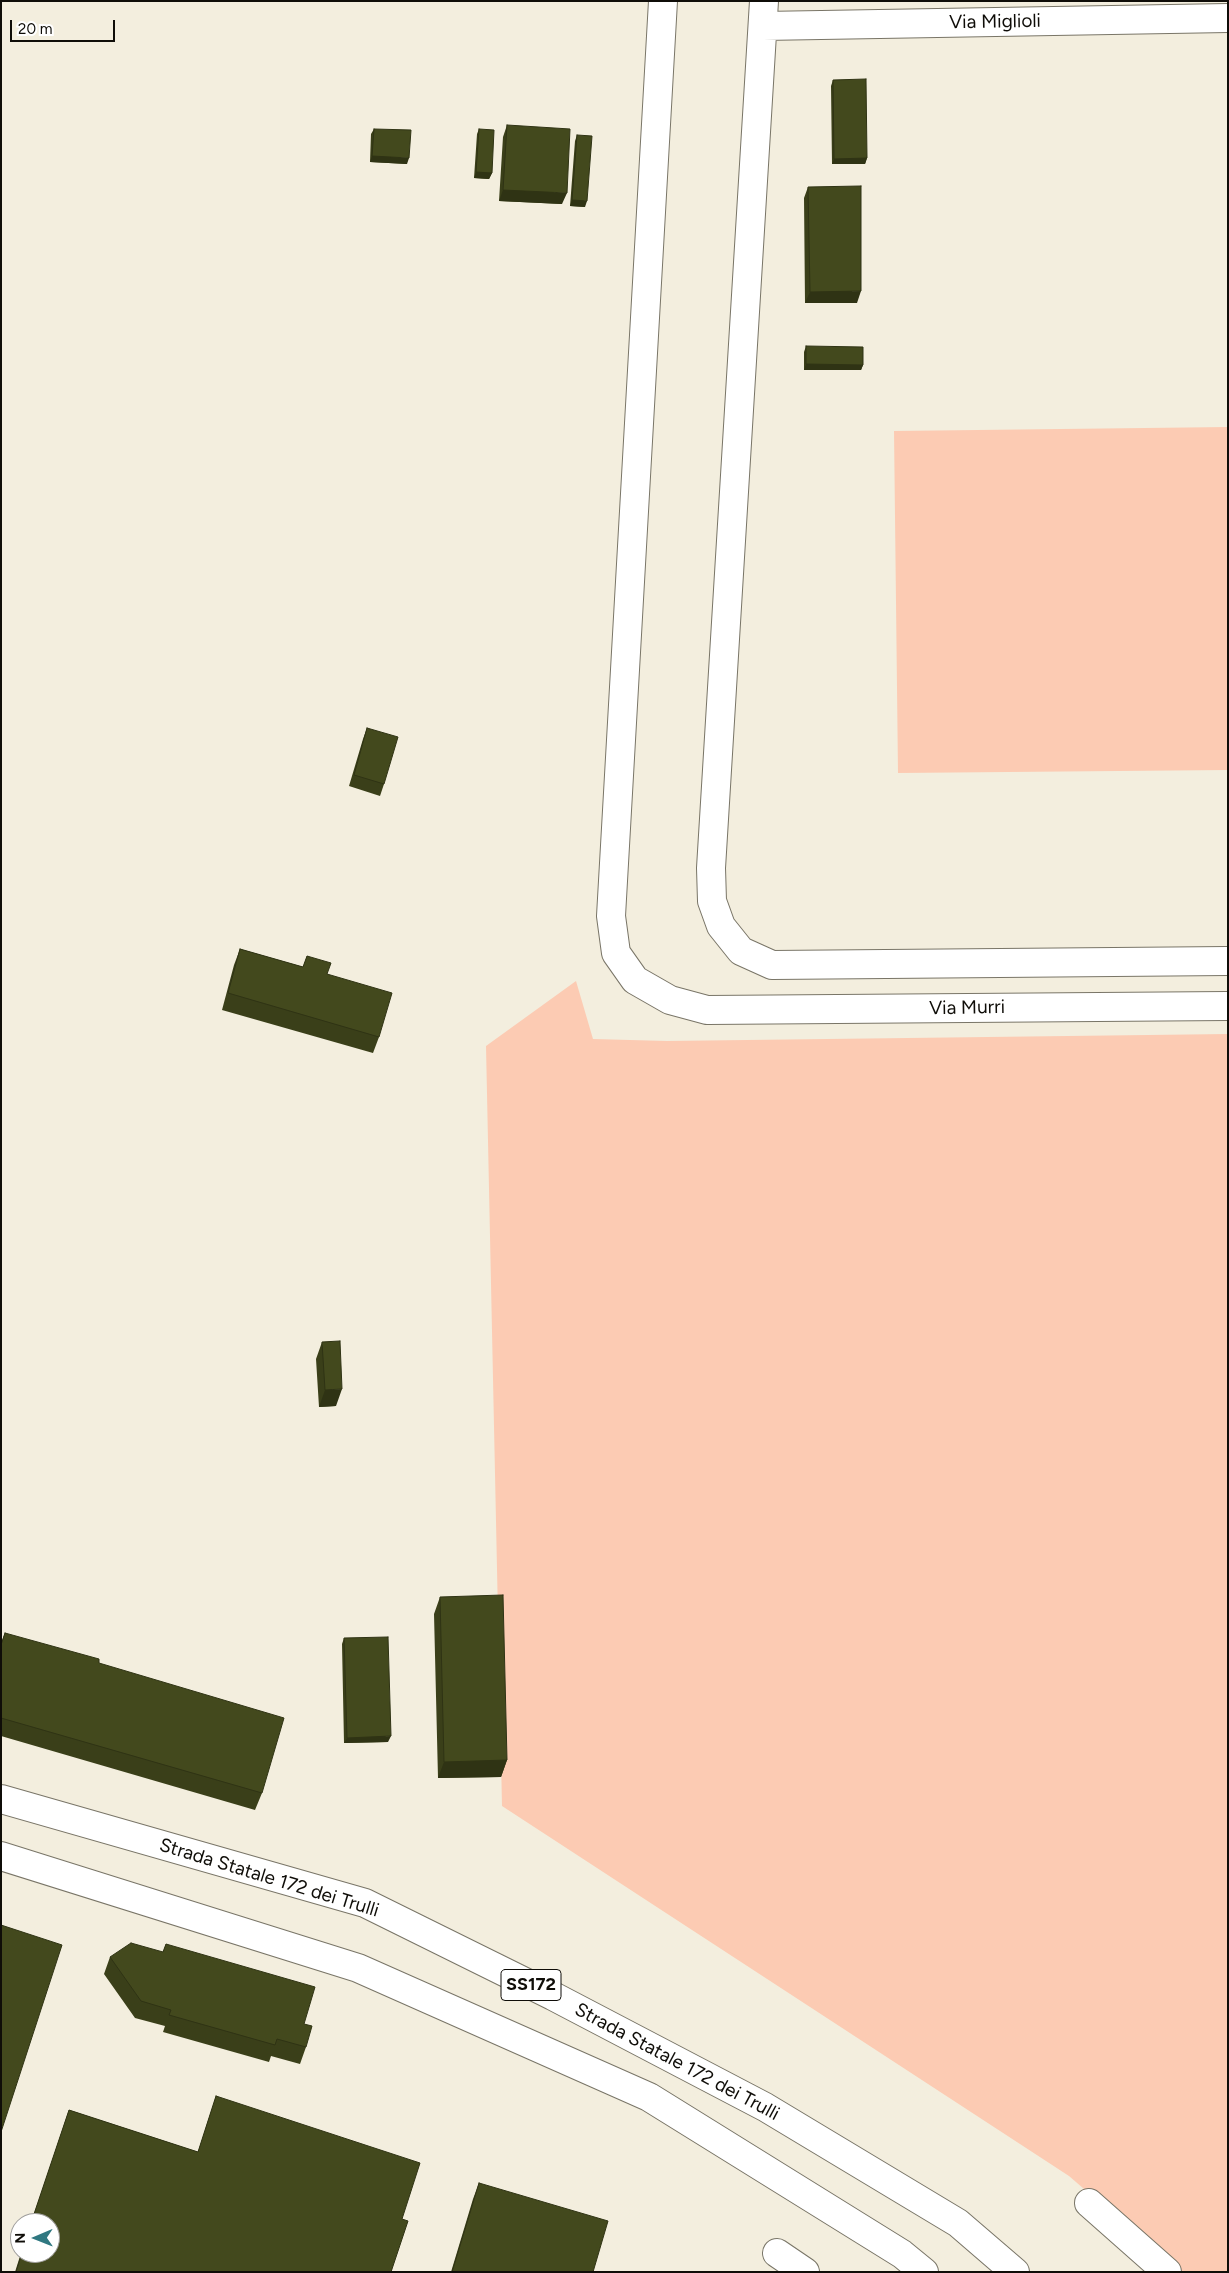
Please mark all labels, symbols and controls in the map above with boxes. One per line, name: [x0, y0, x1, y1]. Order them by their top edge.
scale bar: [12, 10, 118, 42]
street label: Via Miglioli: [949, 10, 1041, 34]
text: 20 m: [18, 20, 52, 38]
street label: Via Murri: [929, 996, 1005, 1020]
street label: Strada Statale 172 dei Trulli: [156, 1834, 382, 1922]
road number: SS172: [501, 1970, 561, 2000]
street label: Strada Statale 172 dei Trulli: [571, 1998, 783, 2126]
north arrow: [10, 2213, 60, 2263]
text: N: [12, 2233, 29, 2244]

